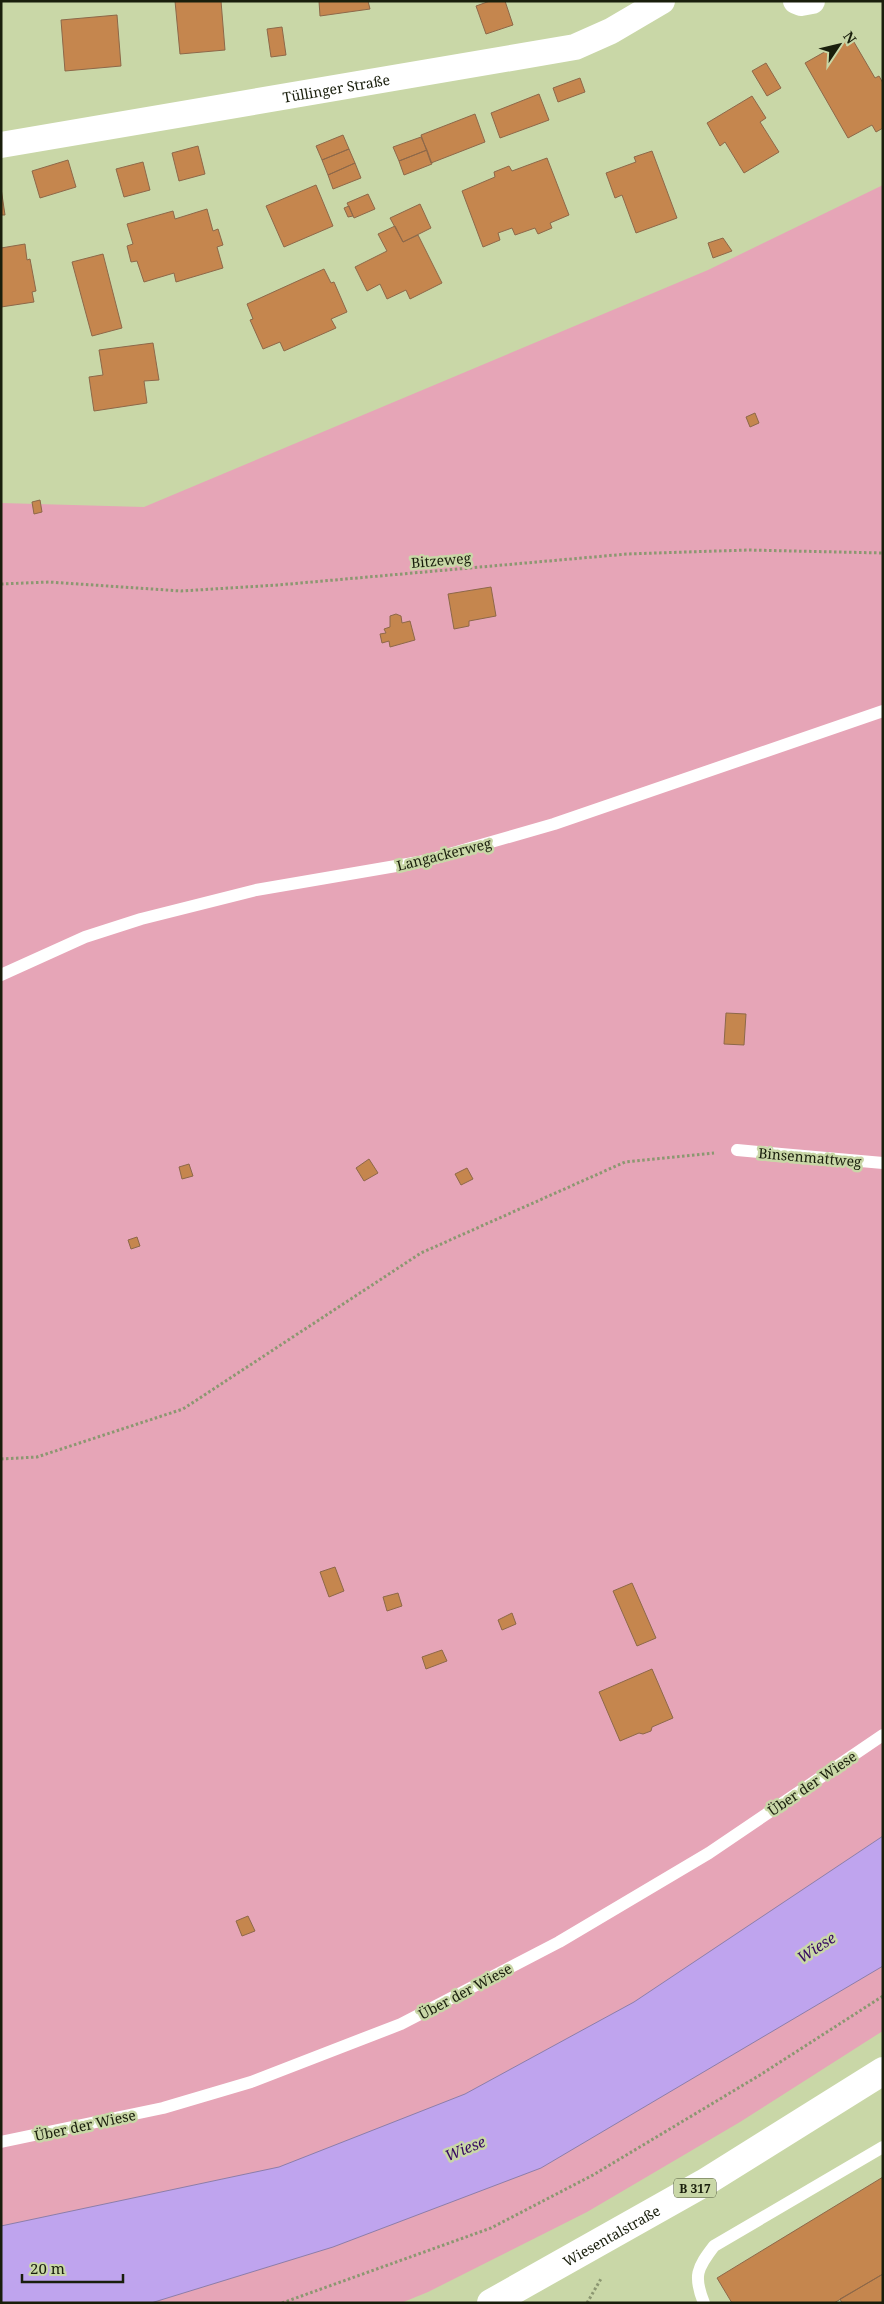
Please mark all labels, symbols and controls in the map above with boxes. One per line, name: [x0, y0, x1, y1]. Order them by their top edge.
north arrow: [814, 20, 864, 70]
text: N: [839, 27, 861, 47]
street label: Tüllinger Straße: [281, 69, 391, 106]
street label: Bitzeweg: [410, 548, 472, 572]
street label: Langackerweg: [395, 833, 494, 875]
street label: Binsenmattweg: [758, 1143, 863, 1171]
street label: Über der Wiese: [764, 1746, 860, 1820]
water label: Wiese: [793, 1927, 840, 1967]
street label: Über der Wiese: [415, 1958, 515, 2024]
street label: Über der Wiese: [33, 2105, 137, 2145]
water label: Wiese: [442, 2131, 489, 2165]
road number: B 317: [674, 2178, 716, 2198]
street label: Wiesentalstraße: [559, 2200, 663, 2270]
scale bar: [22, 2252, 124, 2284]
text: 20 m: [30, 2258, 65, 2278]

